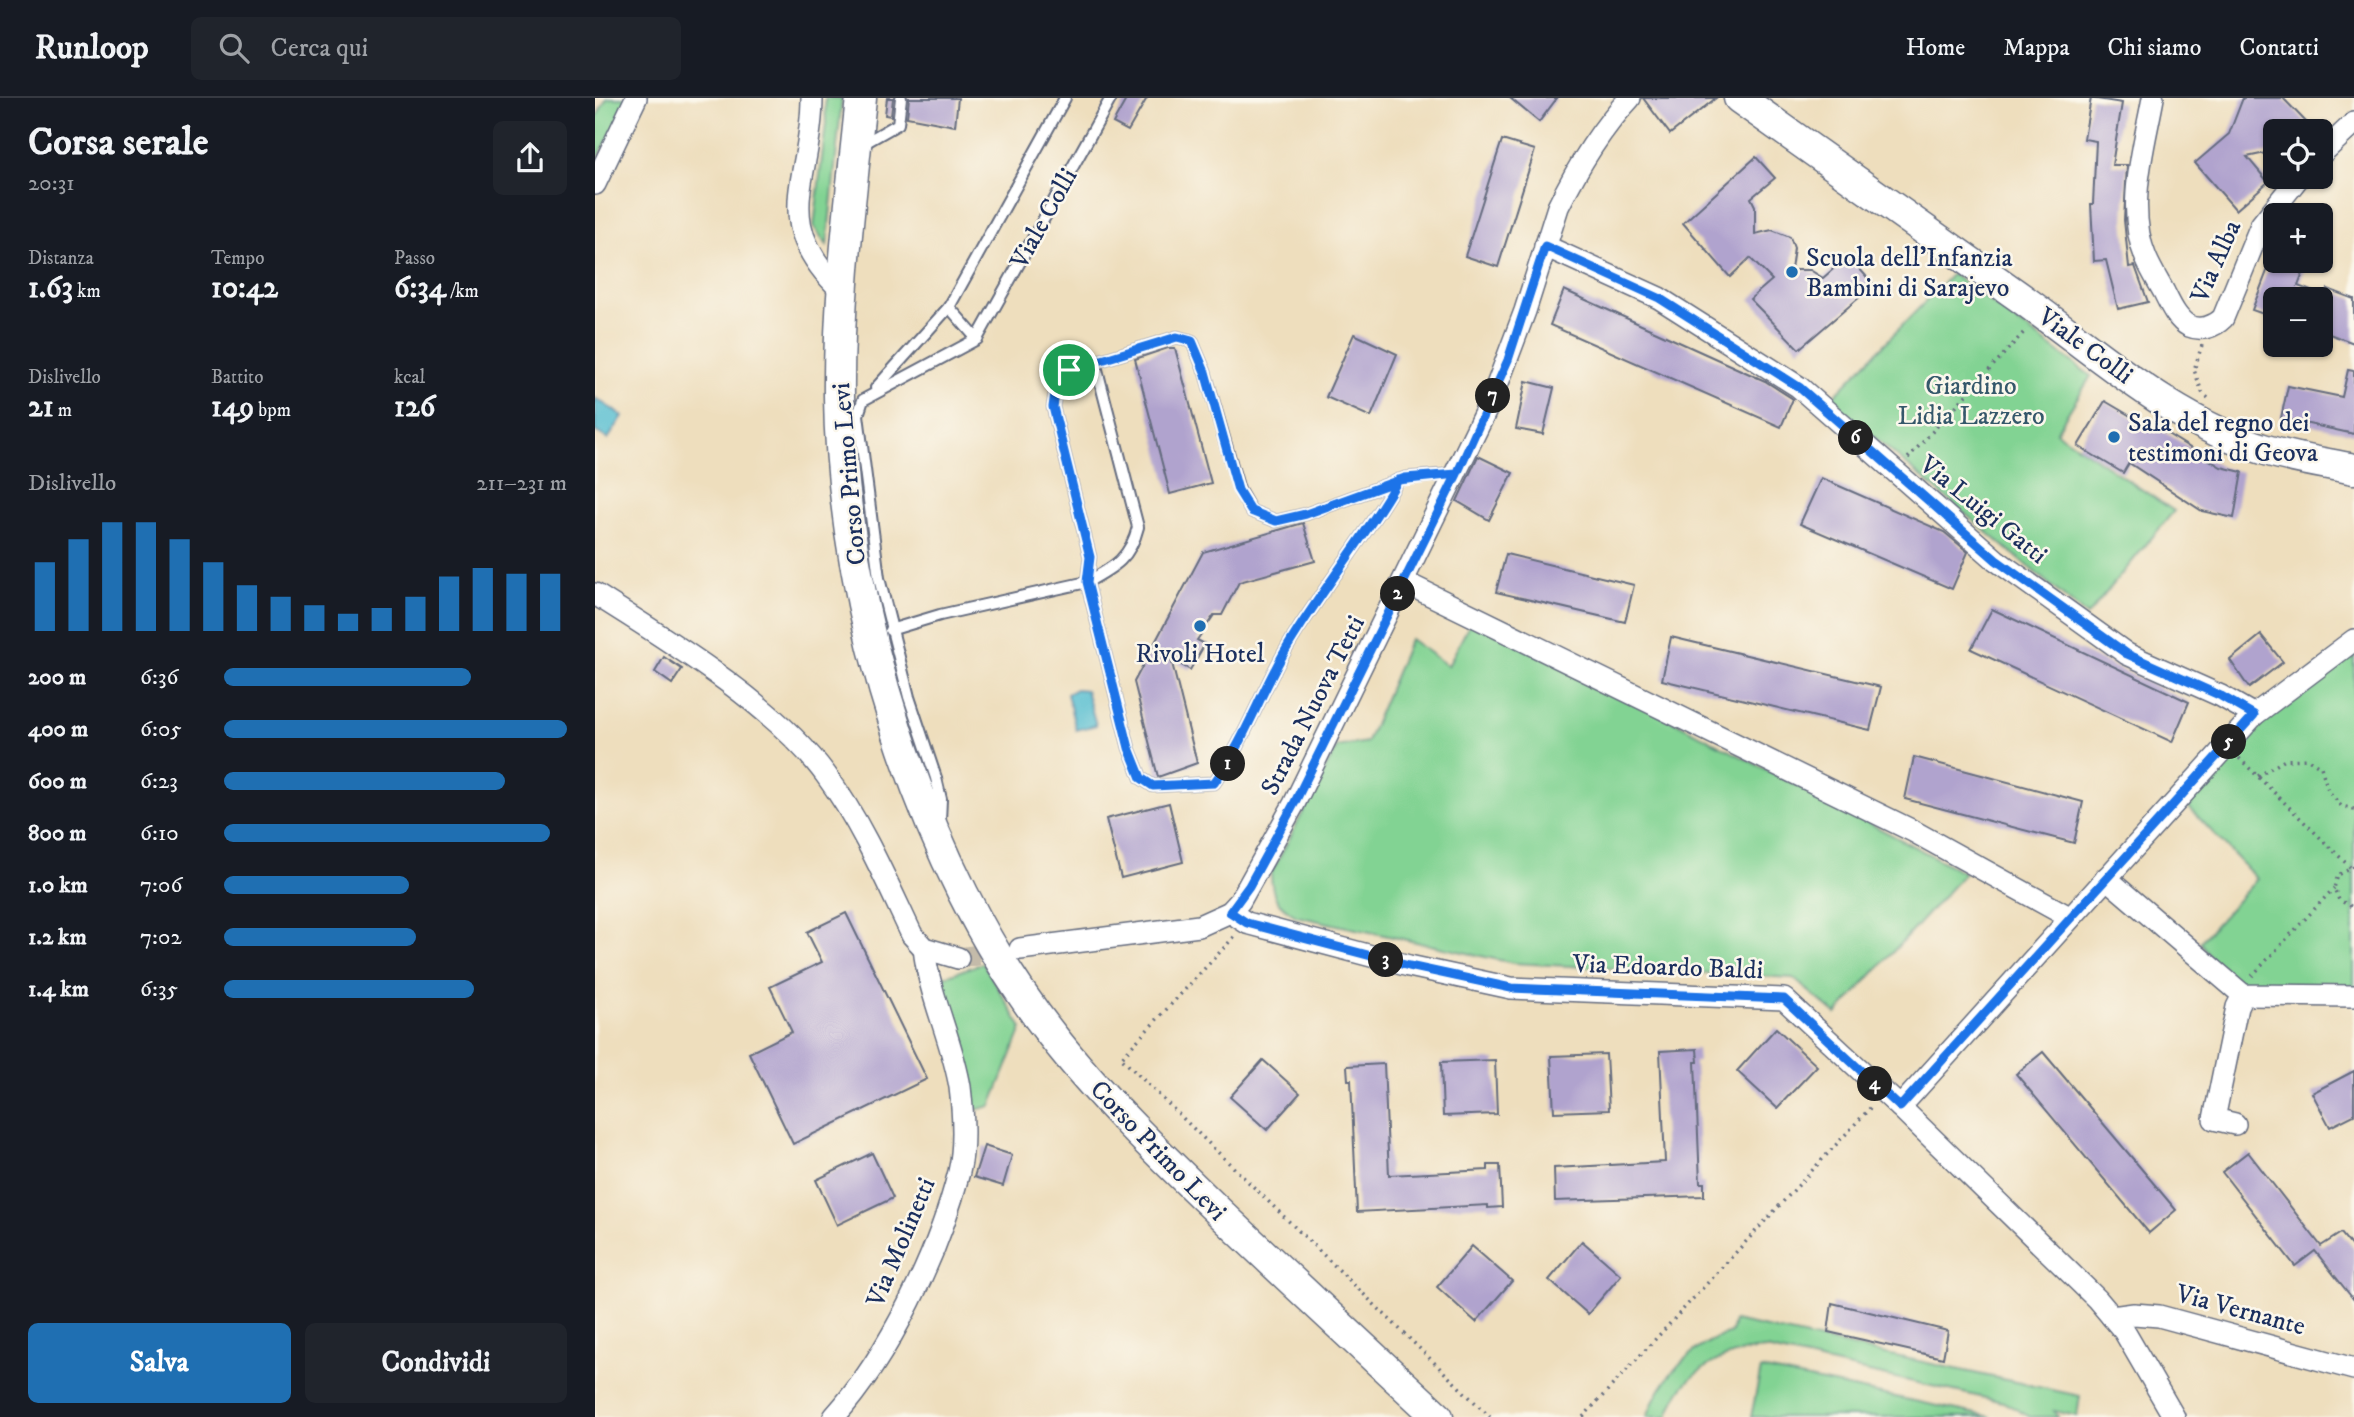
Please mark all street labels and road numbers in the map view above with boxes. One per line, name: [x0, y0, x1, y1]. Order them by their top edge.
street label: Viale Colli: [1003, 163, 1085, 276]
street label: Via Alba: [2183, 215, 2249, 309]
street label: Viale Colli: [2030, 300, 2139, 392]
street label: Corso Primo Levi: [825, 381, 874, 567]
street label: Via Luigi Gatti: [1912, 448, 2054, 572]
street label: Strada Nuova Tetti: [1254, 610, 1373, 801]
street label: Via Edoardo Baldi: [1571, 948, 1764, 987]
street label: Corso Primo Levi: [1082, 1074, 1233, 1228]
street label: Via Molinetti: [859, 1173, 943, 1313]
street label: Via Vernante: [2171, 1277, 2309, 1344]

